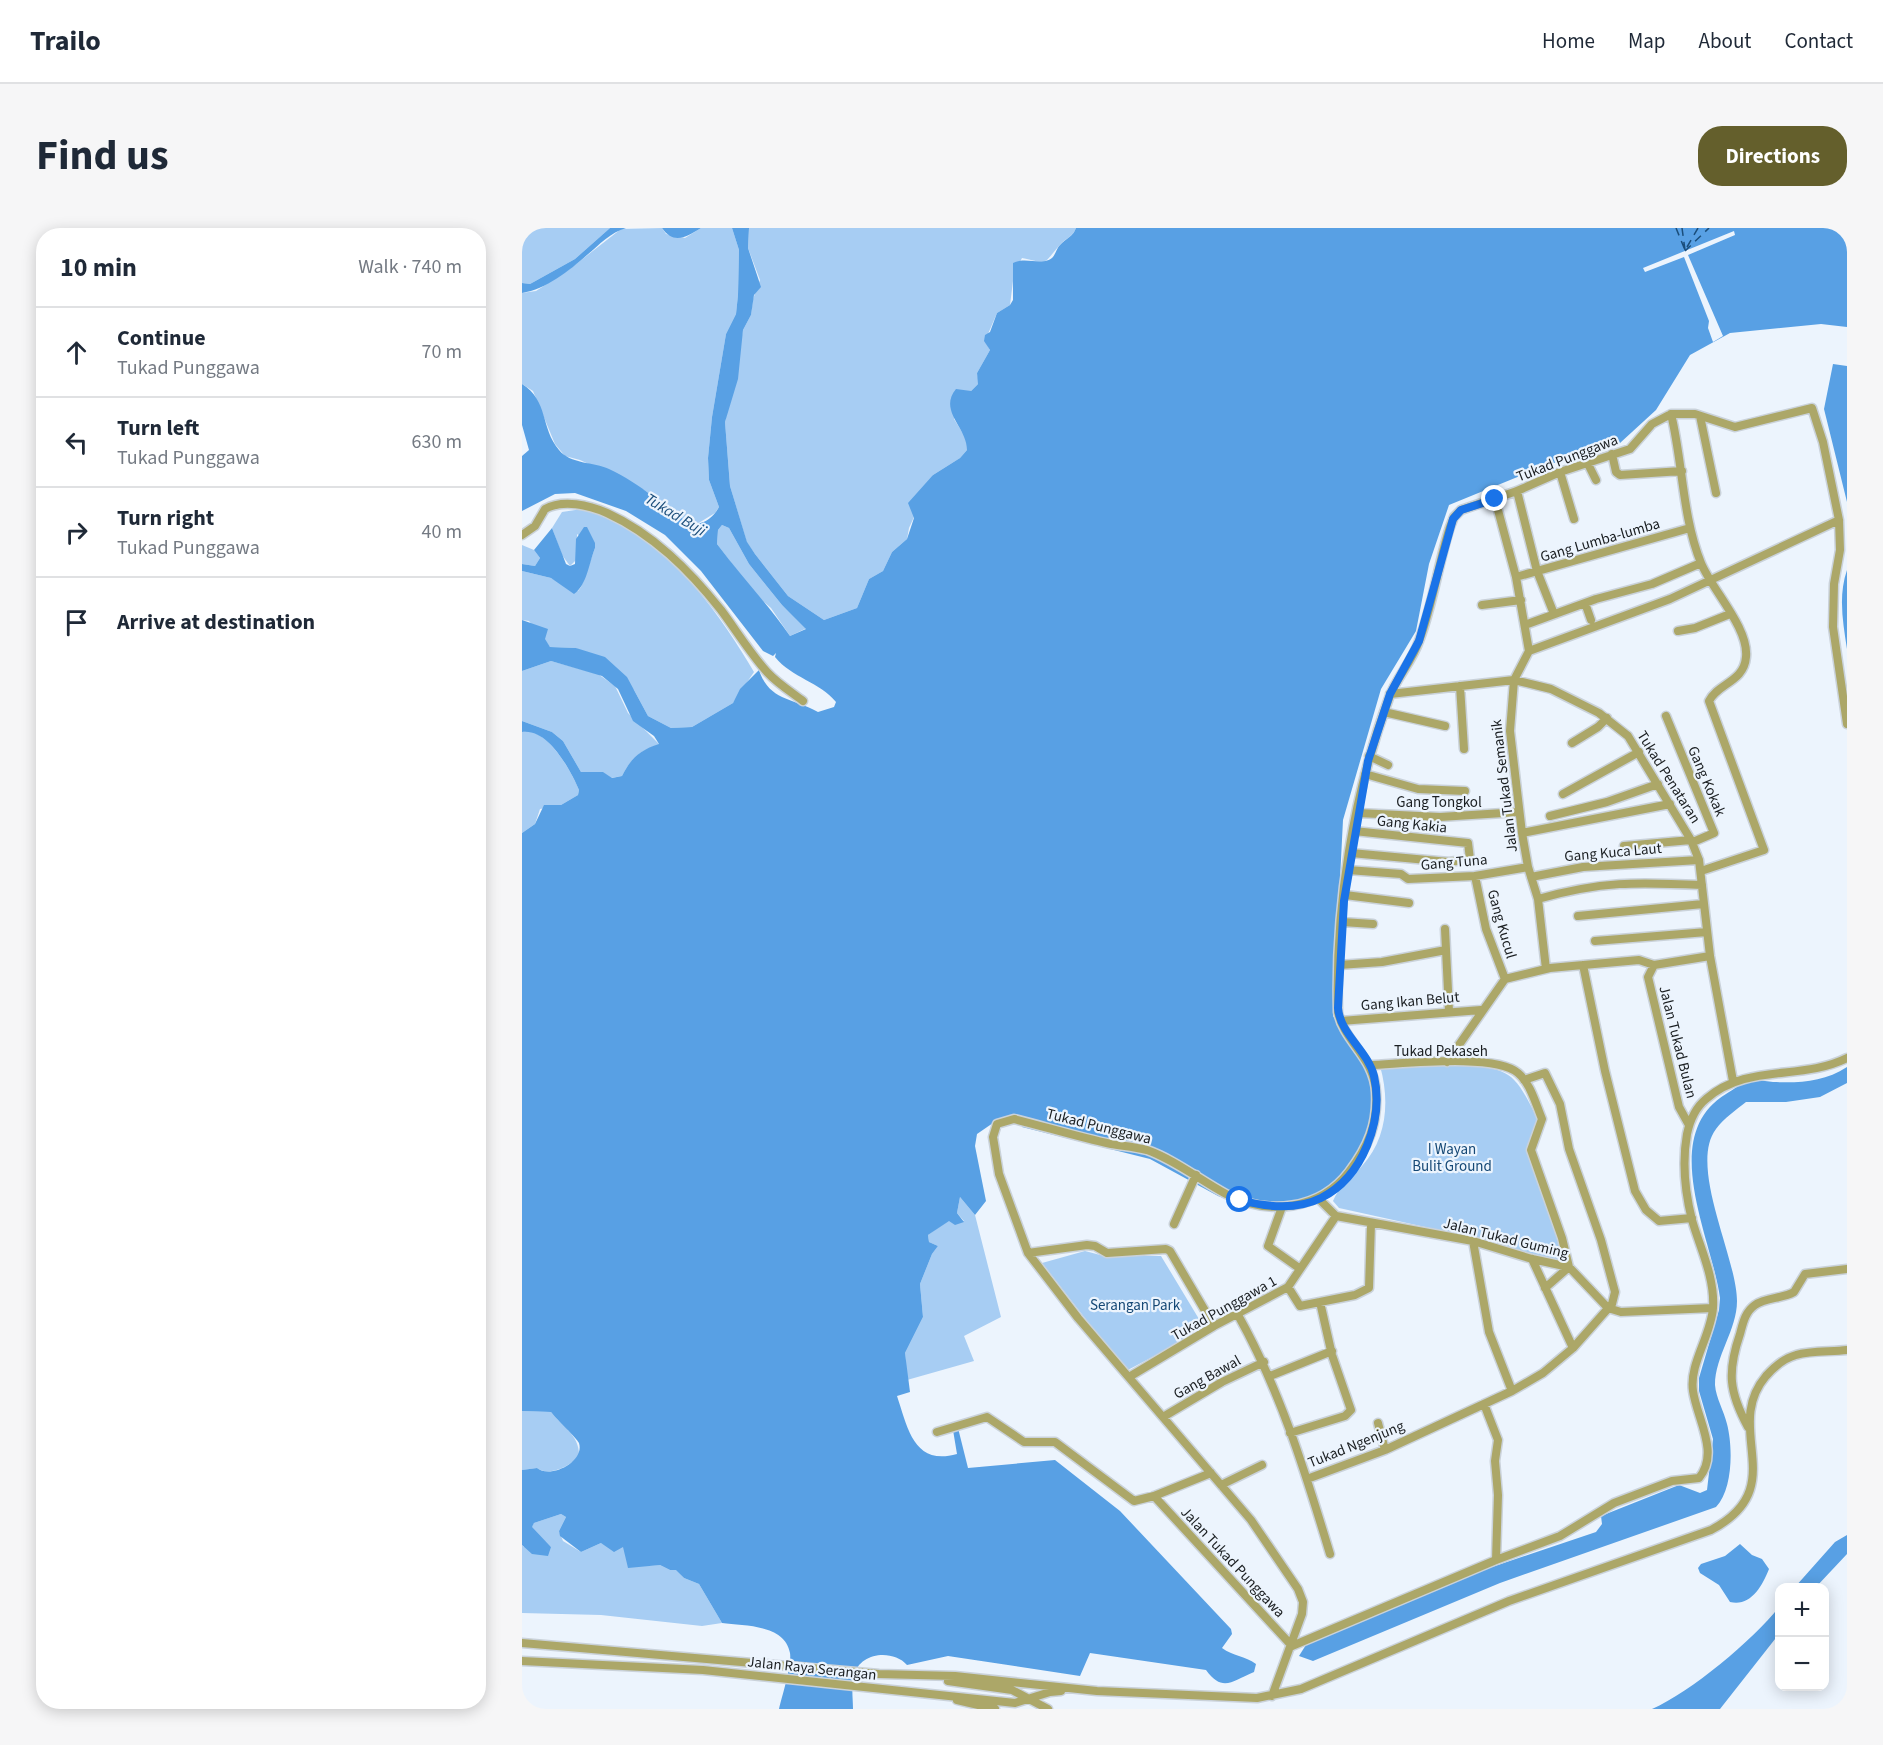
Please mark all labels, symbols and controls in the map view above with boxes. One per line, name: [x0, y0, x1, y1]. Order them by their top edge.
text: Trailo: [30, 21, 101, 61]
text: Home: [1542, 26, 1595, 56]
text: Map: [1628, 26, 1666, 56]
text: About: [1699, 26, 1751, 56]
text: Contact: [1784, 26, 1853, 56]
text: Find us: [36, 126, 169, 186]
button: Directions: [1698, 126, 1847, 186]
text: 10 min: [60, 249, 137, 286]
text: Walk · 740 m: [358, 253, 462, 281]
text: Continue: [117, 322, 206, 354]
icon: ahead: [60, 336, 93, 369]
text: 70 m: [422, 338, 462, 366]
text: Tukad Punggawa: [117, 354, 260, 382]
text: Turn left: [117, 412, 199, 444]
icon: left: [60, 426, 93, 459]
text: 630 m: [412, 428, 462, 456]
street label: Tukad Punggawa: [1513, 429, 1621, 487]
text: Tukad Punggawa: [117, 444, 260, 472]
route end: [1481, 485, 1507, 511]
water label: Tukad Buji: [641, 488, 710, 542]
text: Turn right: [117, 502, 214, 534]
street label: Gang Lumba-lumba: [1538, 513, 1662, 568]
icon: right: [60, 516, 93, 549]
text: 40 m: [422, 518, 462, 546]
text: Tukad Punggawa: [117, 534, 260, 562]
icon: arrive: [60, 606, 93, 639]
text: Arrive at destination: [117, 606, 315, 638]
street label: Jalan Tukad Semanik: [1486, 718, 1523, 854]
street label: Tukad Penataran: [1632, 727, 1705, 828]
street label: Gang Kokak: [1682, 743, 1731, 820]
street label: Gang Tongkol: [1396, 792, 1482, 813]
street label: Gang Kakia: [1376, 810, 1448, 839]
street label: Gang Kuca Laut: [1564, 838, 1663, 867]
street label: Gang Tuna: [1420, 849, 1488, 876]
street label: Gang Kucul: [1482, 887, 1521, 961]
street label: Jalan Tukad Bulan: [1653, 984, 1702, 1101]
street label: Gang Ikan Belut: [1360, 987, 1460, 1016]
street label: Tukad Pekaseh: [1394, 1041, 1488, 1062]
street label: Tukad Punggawa: [1044, 1103, 1153, 1150]
park label: I Wayan Bulit Ground: [1412, 1139, 1492, 1177]
route start: [1226, 1186, 1252, 1212]
street label: Jalan Tukad Guming: [1441, 1213, 1571, 1264]
street label: Tukad Punggawa 1: [1168, 1271, 1281, 1346]
park label: Serangan Park: [1090, 1295, 1181, 1316]
street label: Gang Bawal: [1170, 1350, 1245, 1405]
street label: Tukad Ngenjung: [1305, 1415, 1408, 1473]
street label: Jalan Tukad Punggawa: [1176, 1502, 1290, 1622]
map controls: [1775, 1583, 1829, 1691]
button: +: [1775, 1583, 1829, 1637]
button: −: [1775, 1637, 1829, 1691]
street label: Jalan Raya Serangan: [746, 1651, 878, 1686]

